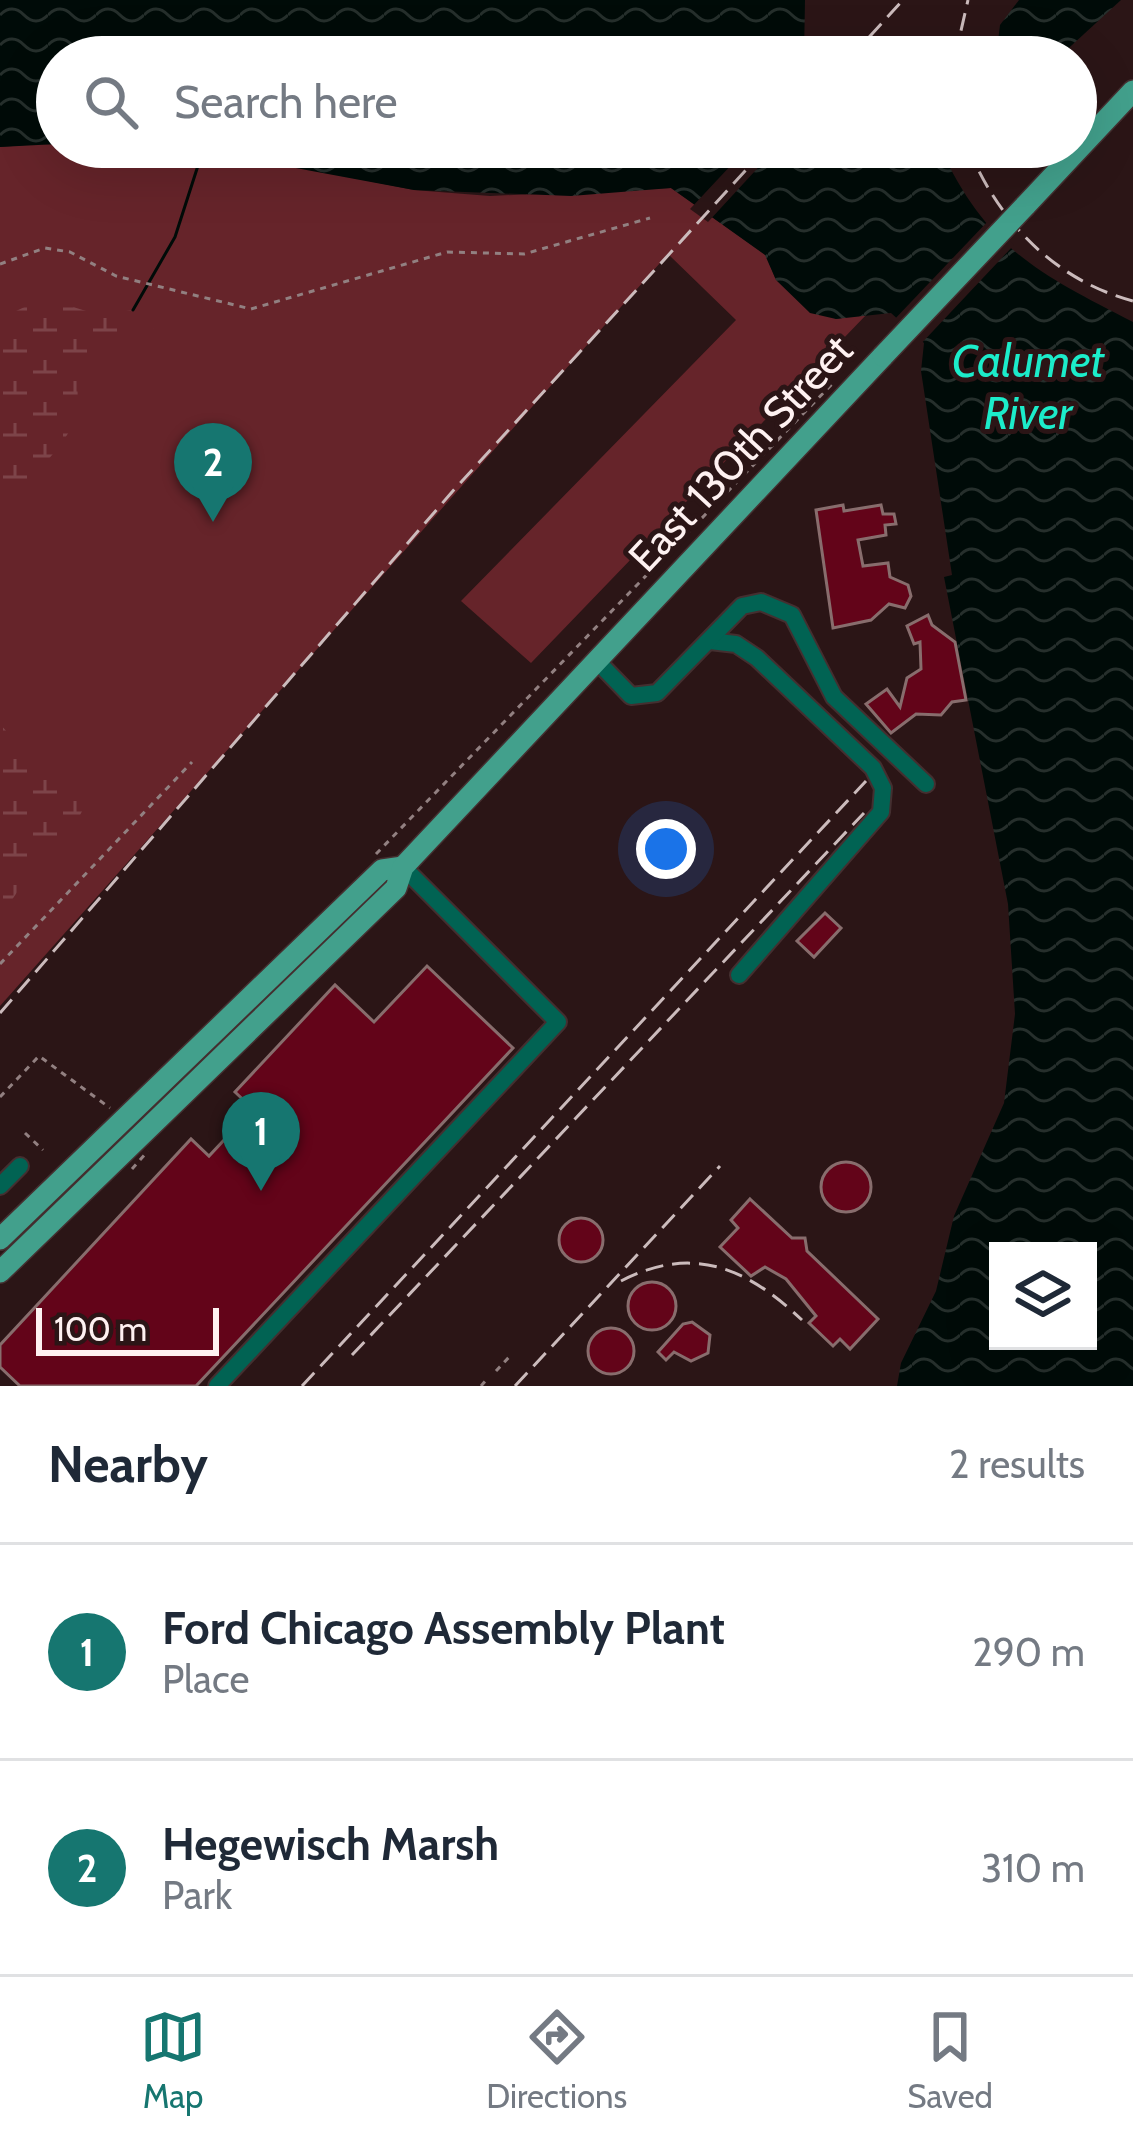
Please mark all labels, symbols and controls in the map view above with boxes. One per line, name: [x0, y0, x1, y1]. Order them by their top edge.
search box: [36, 36, 1097, 168]
icon: search: [78, 69, 144, 135]
text: Search here: [174, 75, 398, 129]
street label: East 130th Street: [617, 324, 863, 582]
water label: Calumet River: [952, 334, 1106, 440]
pin: 2: [174, 423, 252, 522]
your location: [636, 819, 696, 879]
pin: 1: [222, 1092, 300, 1191]
map controls: [989, 1242, 1097, 1350]
button: layers: [989, 1242, 1097, 1350]
scale bar: [36, 1302, 219, 1355]
text: 100 m: [54, 1309, 147, 1349]
text: Nearby: [48, 1433, 208, 1495]
text: 2 results: [949, 1440, 1085, 1488]
text: Ford Chicago Assembly Plant: [162, 1601, 725, 1655]
text: 1: [80, 1628, 94, 1676]
text: 290 m: [972, 1628, 1085, 1676]
text: Place: [162, 1655, 249, 1703]
text: Hegewisch Marsh: [162, 1817, 499, 1871]
text: 2: [77, 1844, 97, 1892]
text: 310 m: [981, 1844, 1085, 1892]
text: Park: [162, 1871, 232, 1919]
tab: Map: [140, 2004, 206, 2116]
tab: Directions: [486, 2004, 627, 2116]
tab: Saved: [907, 2004, 993, 2116]

